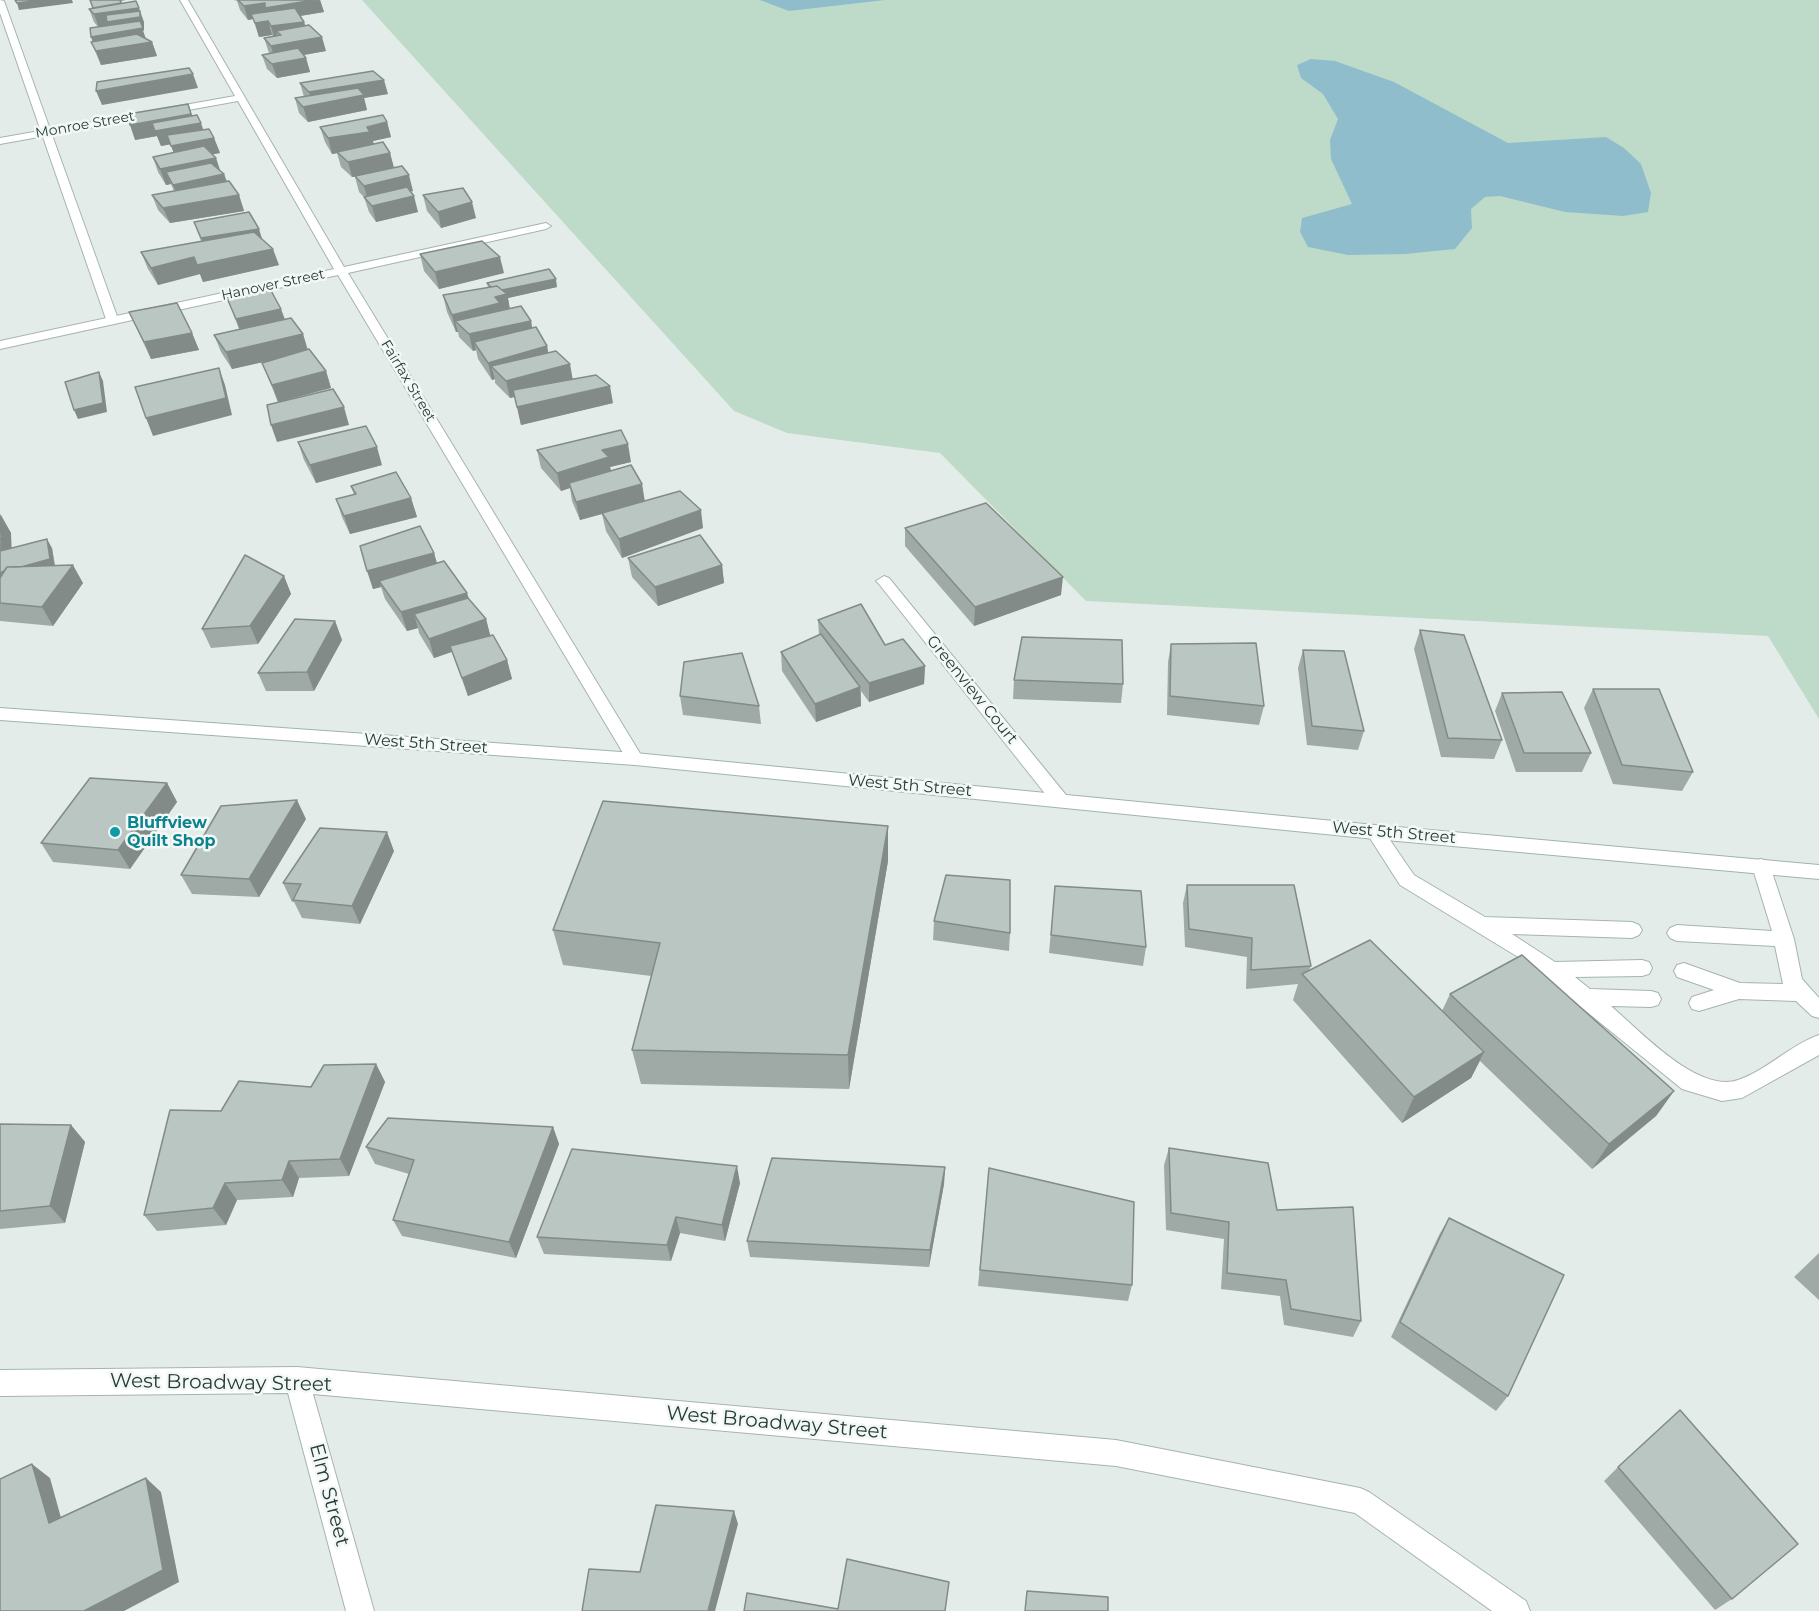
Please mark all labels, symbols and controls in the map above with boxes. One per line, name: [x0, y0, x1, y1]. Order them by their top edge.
street label: Monroe Street: [34, 108, 136, 142]
street label: Hanover Street: [220, 266, 326, 304]
street label: Fairfax Street: [377, 337, 439, 425]
street label: Greenview Court: [922, 632, 1022, 748]
street label: West 5th Street: [363, 730, 489, 758]
street label: West 5th Street: [847, 771, 973, 801]
place label: Bluffview Quilt Shop: [127, 813, 215, 851]
street label: West 5th Street: [1331, 818, 1457, 848]
marker: Bluffview Quilt Shop: [108, 825, 122, 839]
street label: West Broadway Street: [110, 1369, 332, 1397]
street label: West Broadway Street: [665, 1401, 889, 1445]
street label: Elm Street: [304, 1441, 354, 1549]

